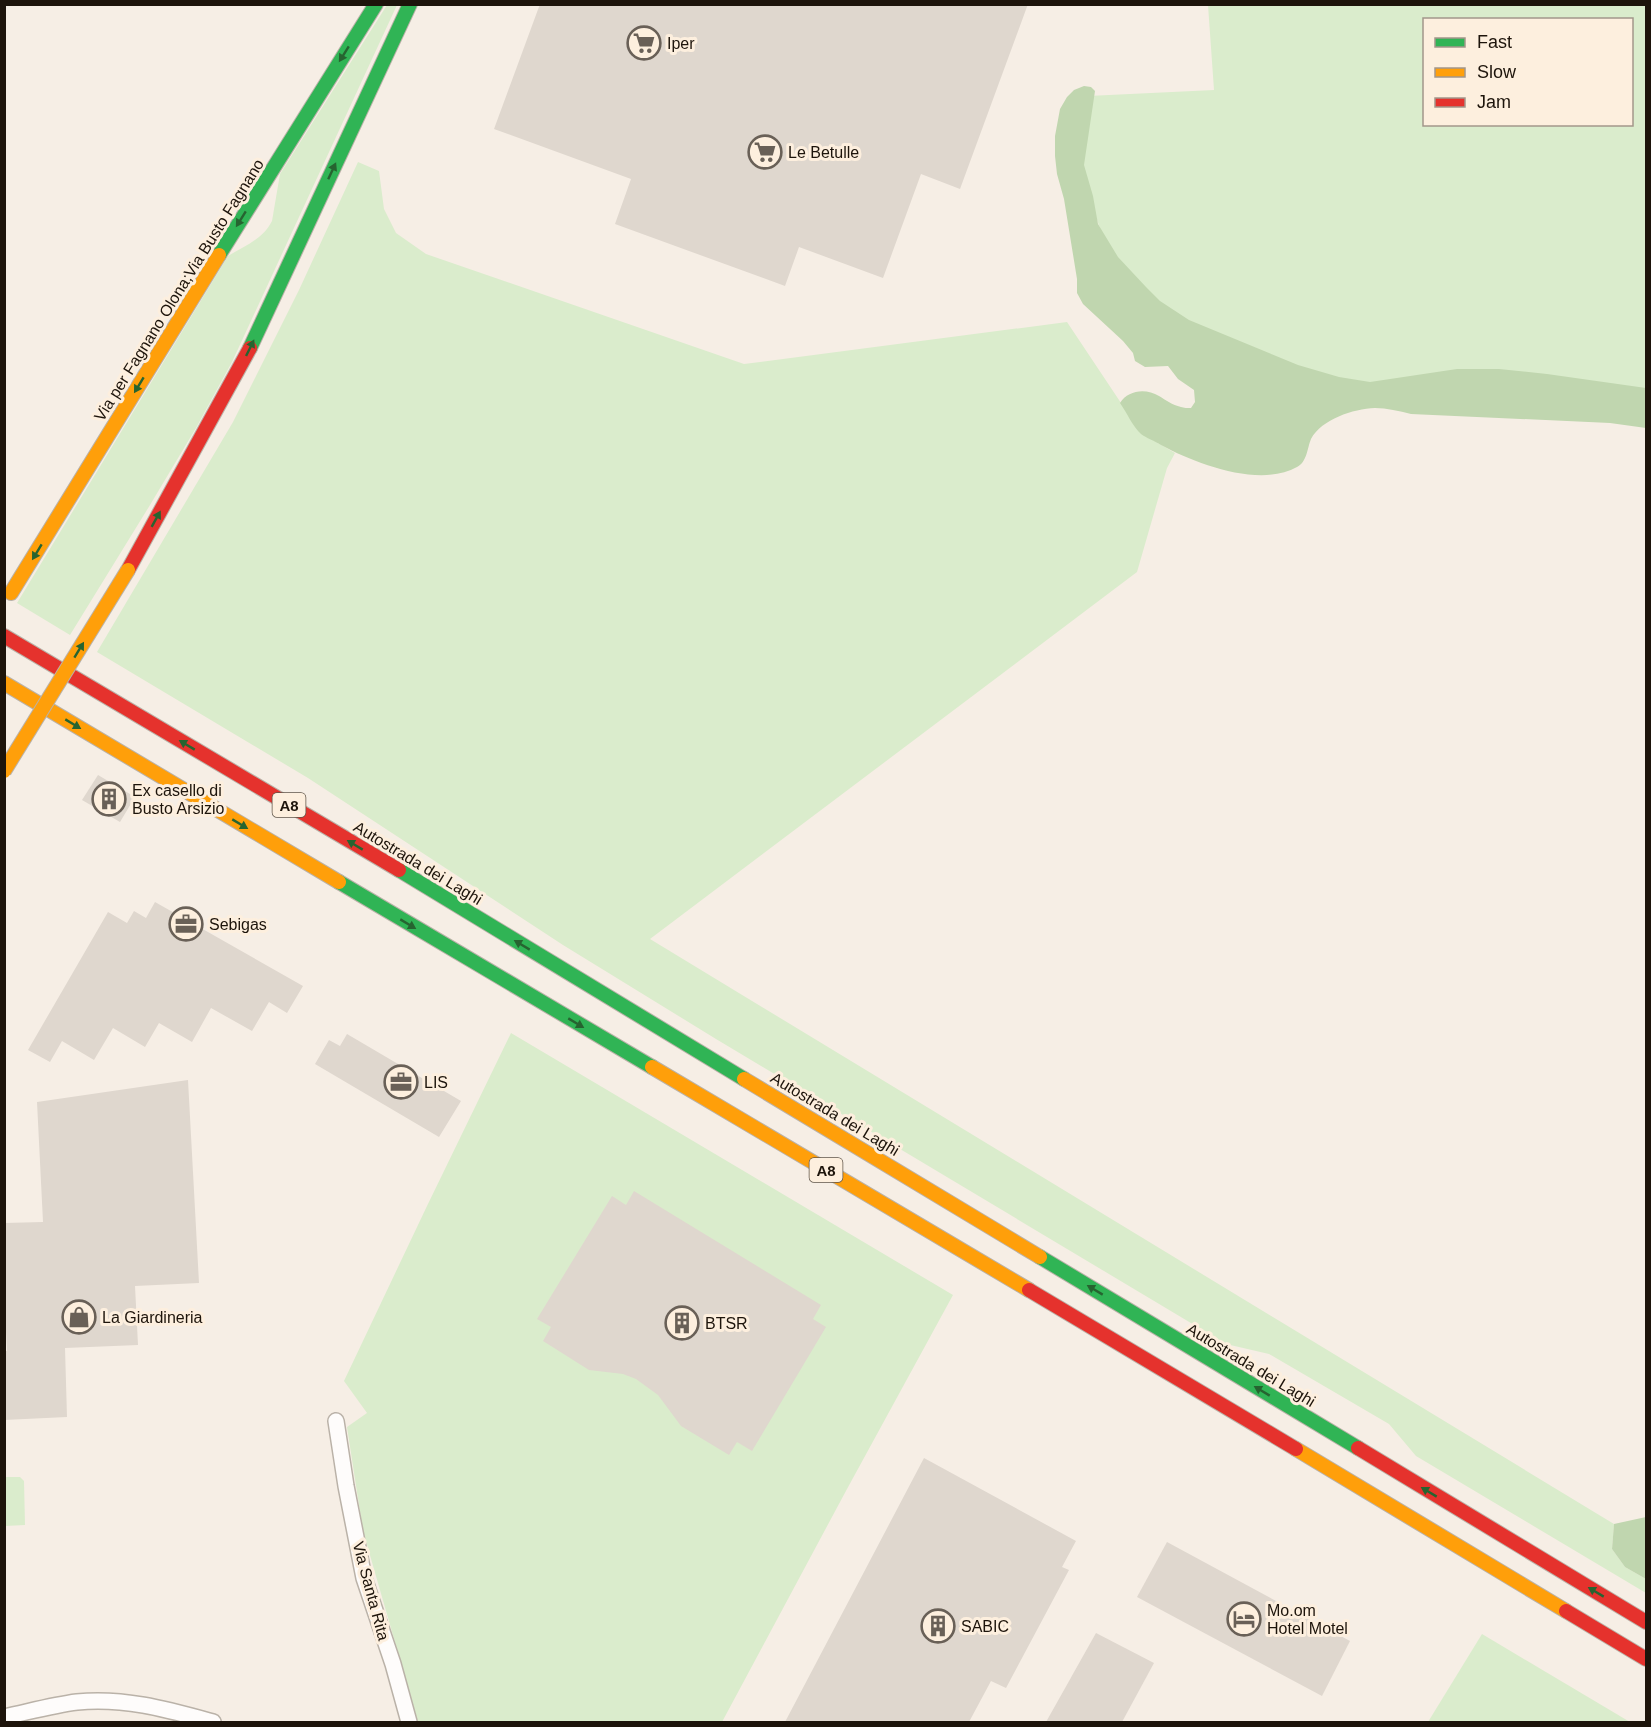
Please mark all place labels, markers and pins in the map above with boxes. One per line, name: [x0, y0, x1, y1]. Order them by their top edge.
supermarket icon: Iper: [626, 25, 662, 61]
place label: Iper: [667, 35, 695, 52]
supermarket icon: Le Betulle: [747, 134, 783, 170]
place label: Le Betulle: [788, 144, 859, 161]
building icon: Ex casello di Busto Arsizio: [91, 781, 127, 817]
place label: Ex casello di Busto Arsizio: [132, 782, 225, 817]
office icon: Sebigas: [168, 906, 204, 942]
place label: Sebigas: [209, 916, 267, 933]
office icon: LIS: [383, 1064, 419, 1100]
place label: LIS: [424, 1074, 448, 1091]
shop icon: La Giardineria: [61, 1299, 97, 1335]
building icon: BTSR: [664, 1305, 700, 1341]
place label: La Giardineria: [102, 1309, 203, 1326]
place label: BTSR: [705, 1315, 748, 1332]
hotel icon: Mo.om Hotel Motel: [1226, 1601, 1262, 1637]
place label: Mo.om Hotel Motel: [1267, 1602, 1348, 1637]
building icon: SABIC: [920, 1608, 956, 1644]
place label: SABIC: [961, 1618, 1009, 1635]

